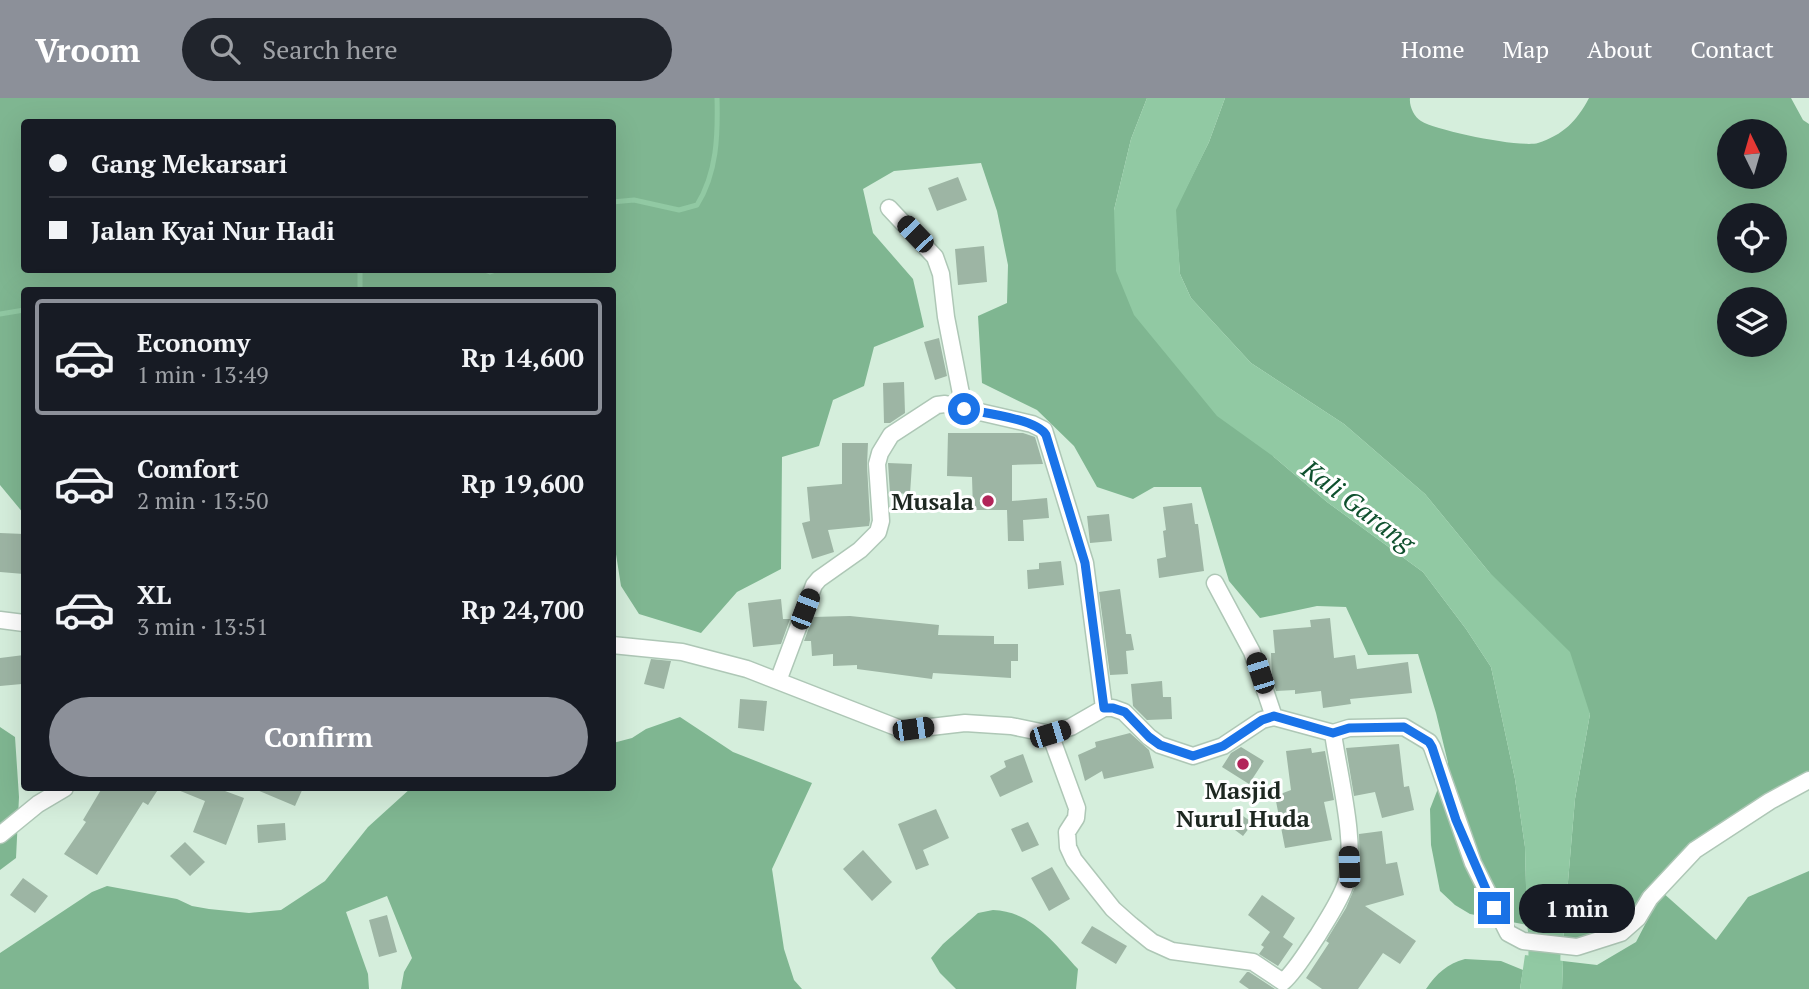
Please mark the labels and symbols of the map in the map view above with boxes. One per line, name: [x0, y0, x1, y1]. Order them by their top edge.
north arrow: [1717, 119, 1787, 189]
car: [893, 212, 938, 256]
route start: [948, 393, 980, 425]
water label: Kali Garang: [1295, 451, 1423, 559]
place label: Musala: [891, 485, 975, 517]
marker: Musala: [980, 493, 996, 509]
car: [788, 586, 823, 632]
car: [1244, 650, 1277, 696]
car: [891, 716, 936, 742]
car: [1027, 718, 1074, 750]
marker: Masjid Nurul Huda: [1235, 756, 1251, 772]
place label: Masjid Nurul Huda: [1176, 774, 1311, 834]
car: [1338, 846, 1361, 888]
callout: 1 min: [1518, 884, 1634, 932]
route end: [1478, 892, 1510, 924]

